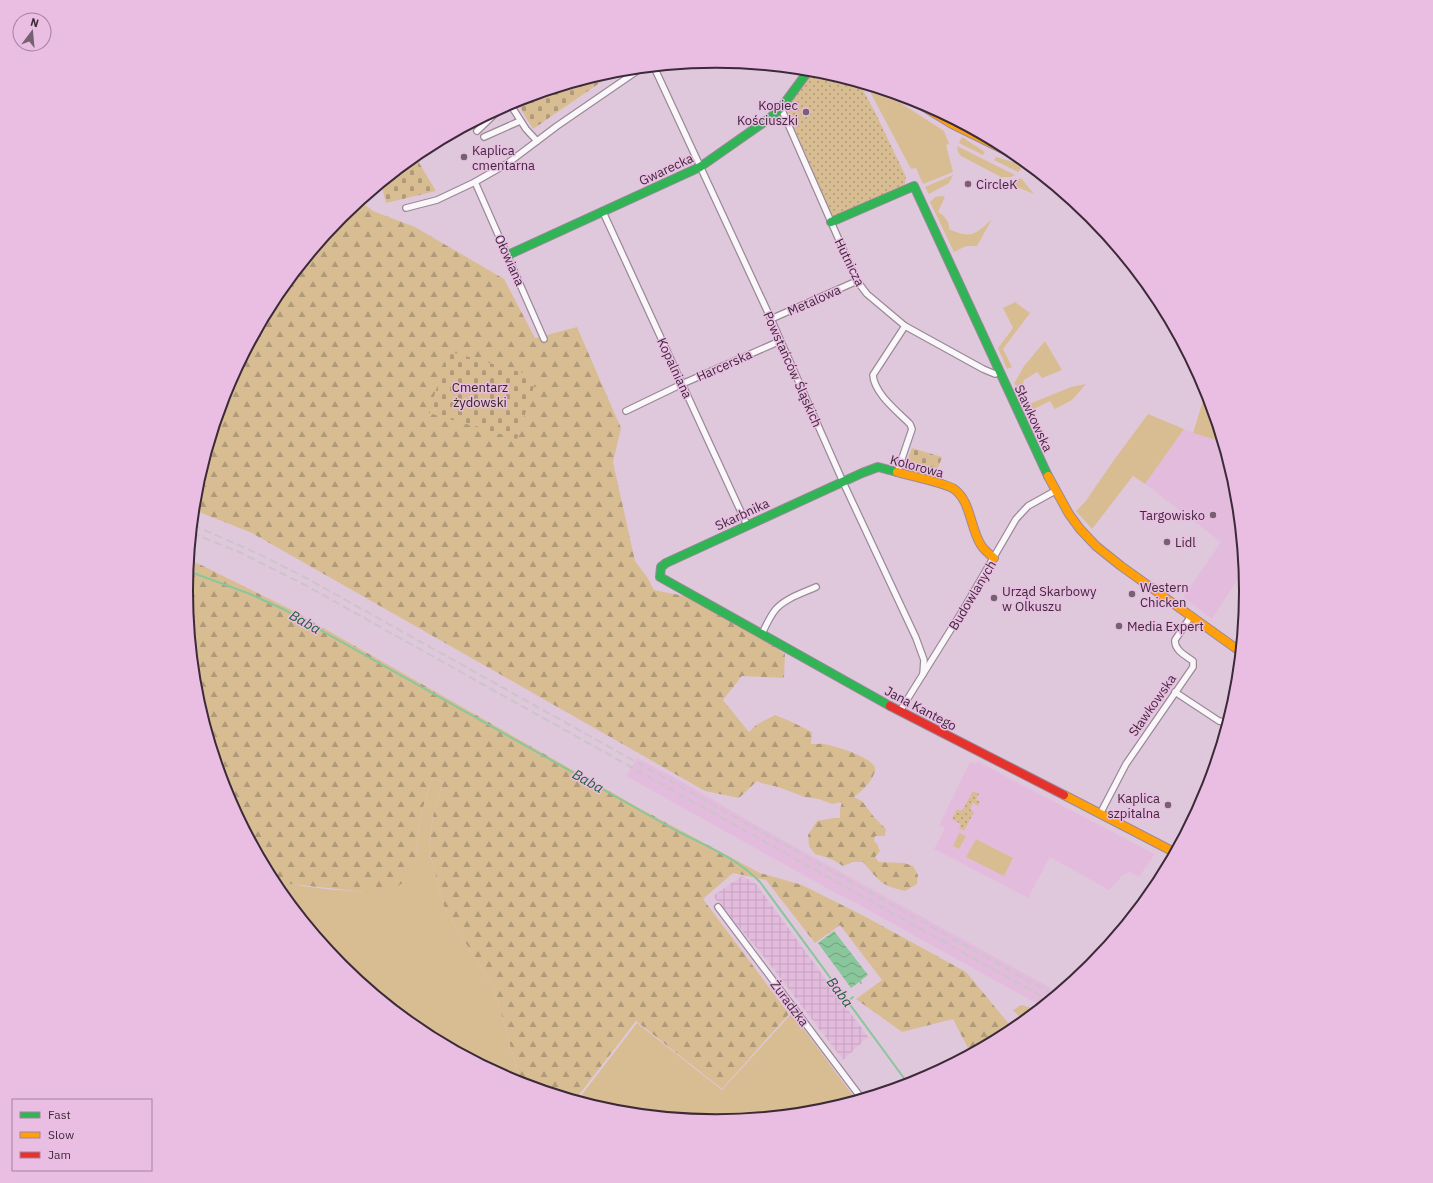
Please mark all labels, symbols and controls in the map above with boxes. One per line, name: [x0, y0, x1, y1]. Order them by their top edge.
north arrow: [12, 12, 52, 52]
text: N: [29, 15, 41, 30]
place label: Kopiec Kościuszki: [737, 97, 798, 129]
marker: Kopiec Kościuszki: [801, 107, 811, 117]
place label: Kaplica cmentarna: [472, 142, 535, 174]
street label: Gwarecka: [636, 149, 696, 189]
marker: Kaplica cmentarna: [459, 152, 469, 162]
place label: CircleK: [976, 176, 1017, 193]
marker: CircleK: [963, 179, 973, 189]
street label: Ołowiana: [491, 232, 528, 289]
street label: Hutnicza: [831, 235, 868, 289]
street label: Metalowa: [785, 281, 844, 320]
street label: Powstańców Śląskich: [759, 309, 826, 430]
street label: Kopalniana: [653, 335, 696, 401]
street label: Harcerska: [694, 346, 755, 385]
park label: Cmentarz żydowski: [452, 379, 508, 411]
street label: Sławkowska: [1011, 382, 1056, 454]
street label: Kolorowa: [888, 451, 946, 482]
street label: Skarbnika: [712, 494, 772, 534]
place label: Targowisko: [1140, 507, 1205, 524]
marker: Targowisko: [1208, 510, 1218, 520]
place label: Lidl: [1175, 534, 1196, 551]
marker: Lidl: [1162, 537, 1172, 547]
street label: Budowlanych: [945, 557, 1000, 633]
place label: Western Chicken: [1140, 579, 1189, 611]
place label: Urząd Skarbowy w Olkuszu: [1002, 583, 1097, 615]
marker: Western Chicken: [1127, 589, 1137, 599]
marker: Urząd Skarbowy w Olkuszu: [989, 593, 999, 603]
water label: Baba: [286, 606, 324, 638]
place label: Media Expert: [1127, 618, 1204, 635]
marker: Media Expert: [1114, 621, 1124, 631]
street label: Sławkowska: [1125, 671, 1180, 740]
street label: Jana Kantego: [882, 682, 960, 735]
water label: Baba: [569, 765, 607, 797]
place label: Kaplica szpitalna: [1108, 790, 1160, 822]
marker: Kaplica szpitalna: [1163, 800, 1173, 810]
water label: Baba: [823, 973, 857, 1011]
street label: Żuradzka: [767, 977, 813, 1030]
legend: [12, 1099, 152, 1171]
text: Fast: [48, 1107, 71, 1122]
text: Slow: [48, 1127, 74, 1142]
text: Jam: [48, 1147, 71, 1162]

